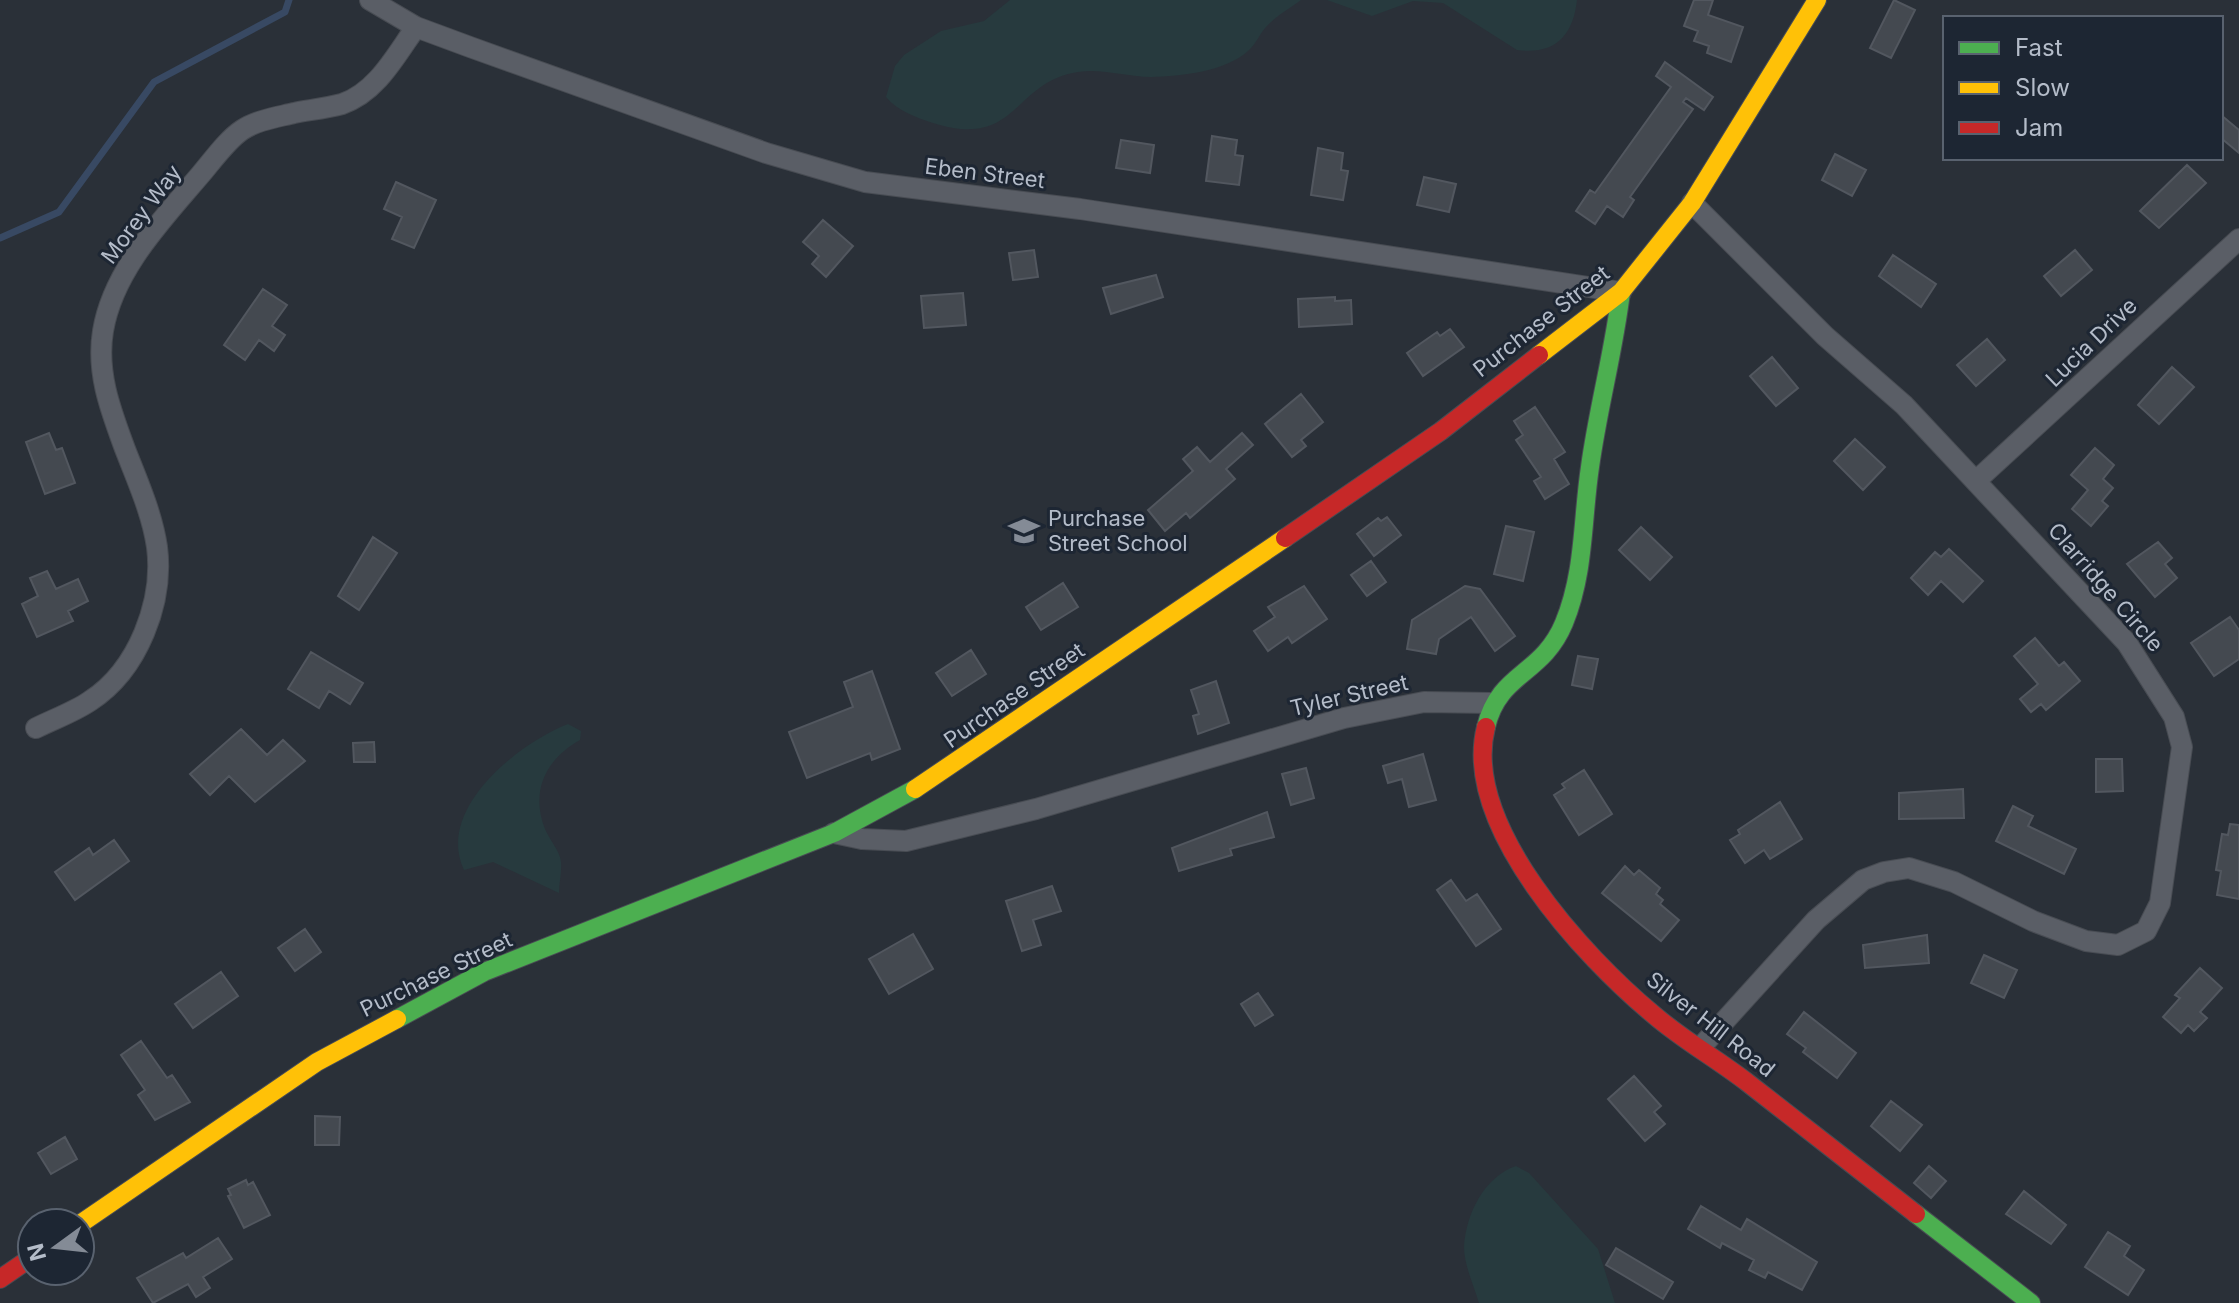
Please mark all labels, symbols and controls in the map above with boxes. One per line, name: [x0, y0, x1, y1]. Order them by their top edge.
legend: [1943, 16, 2223, 160]
text: Fast: [2015, 33, 2063, 62]
text: Slow: [2015, 73, 2070, 102]
text: Jam: [2015, 113, 2063, 142]
street label: Eben Street: [923, 153, 1047, 193]
street label: Morey Way: [95, 159, 187, 269]
street label: Purchase Street: [1468, 260, 1614, 382]
street label: Lucia Drive: [2040, 292, 2142, 392]
place label: Purchase Street School: [1048, 505, 1188, 556]
school or university icon: Purchase Street School: [1007, 514, 1041, 548]
street label: Clarridge Circle: [2043, 517, 2169, 657]
street label: Purchase Street: [939, 637, 1089, 753]
street label: Tyler Street: [1288, 669, 1410, 721]
street label: Purchase Street: [356, 926, 516, 1022]
street label: Silver Hill Road: [1642, 966, 1780, 1082]
north arrow: [16, 1207, 96, 1287]
text: N: [22, 1241, 51, 1264]

